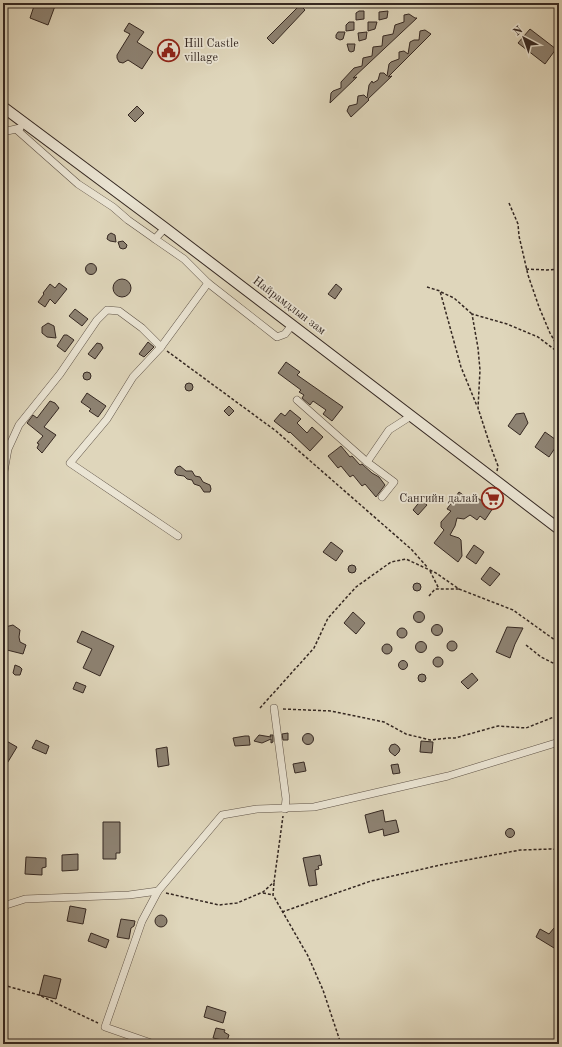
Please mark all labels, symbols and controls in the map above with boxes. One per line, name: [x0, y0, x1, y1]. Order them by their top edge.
north arrow: [504, 18, 544, 58]
text: N: [512, 24, 526, 38]
public building icon: Hill Castle village: [156, 38, 182, 64]
place label: Hill Castle village: [184, 38, 239, 64]
street label: Найрамдлын зам: [250, 275, 328, 337]
supermarket icon: Сангийн далай: [480, 486, 506, 512]
place label: Сангийн далай: [399, 493, 478, 505]

